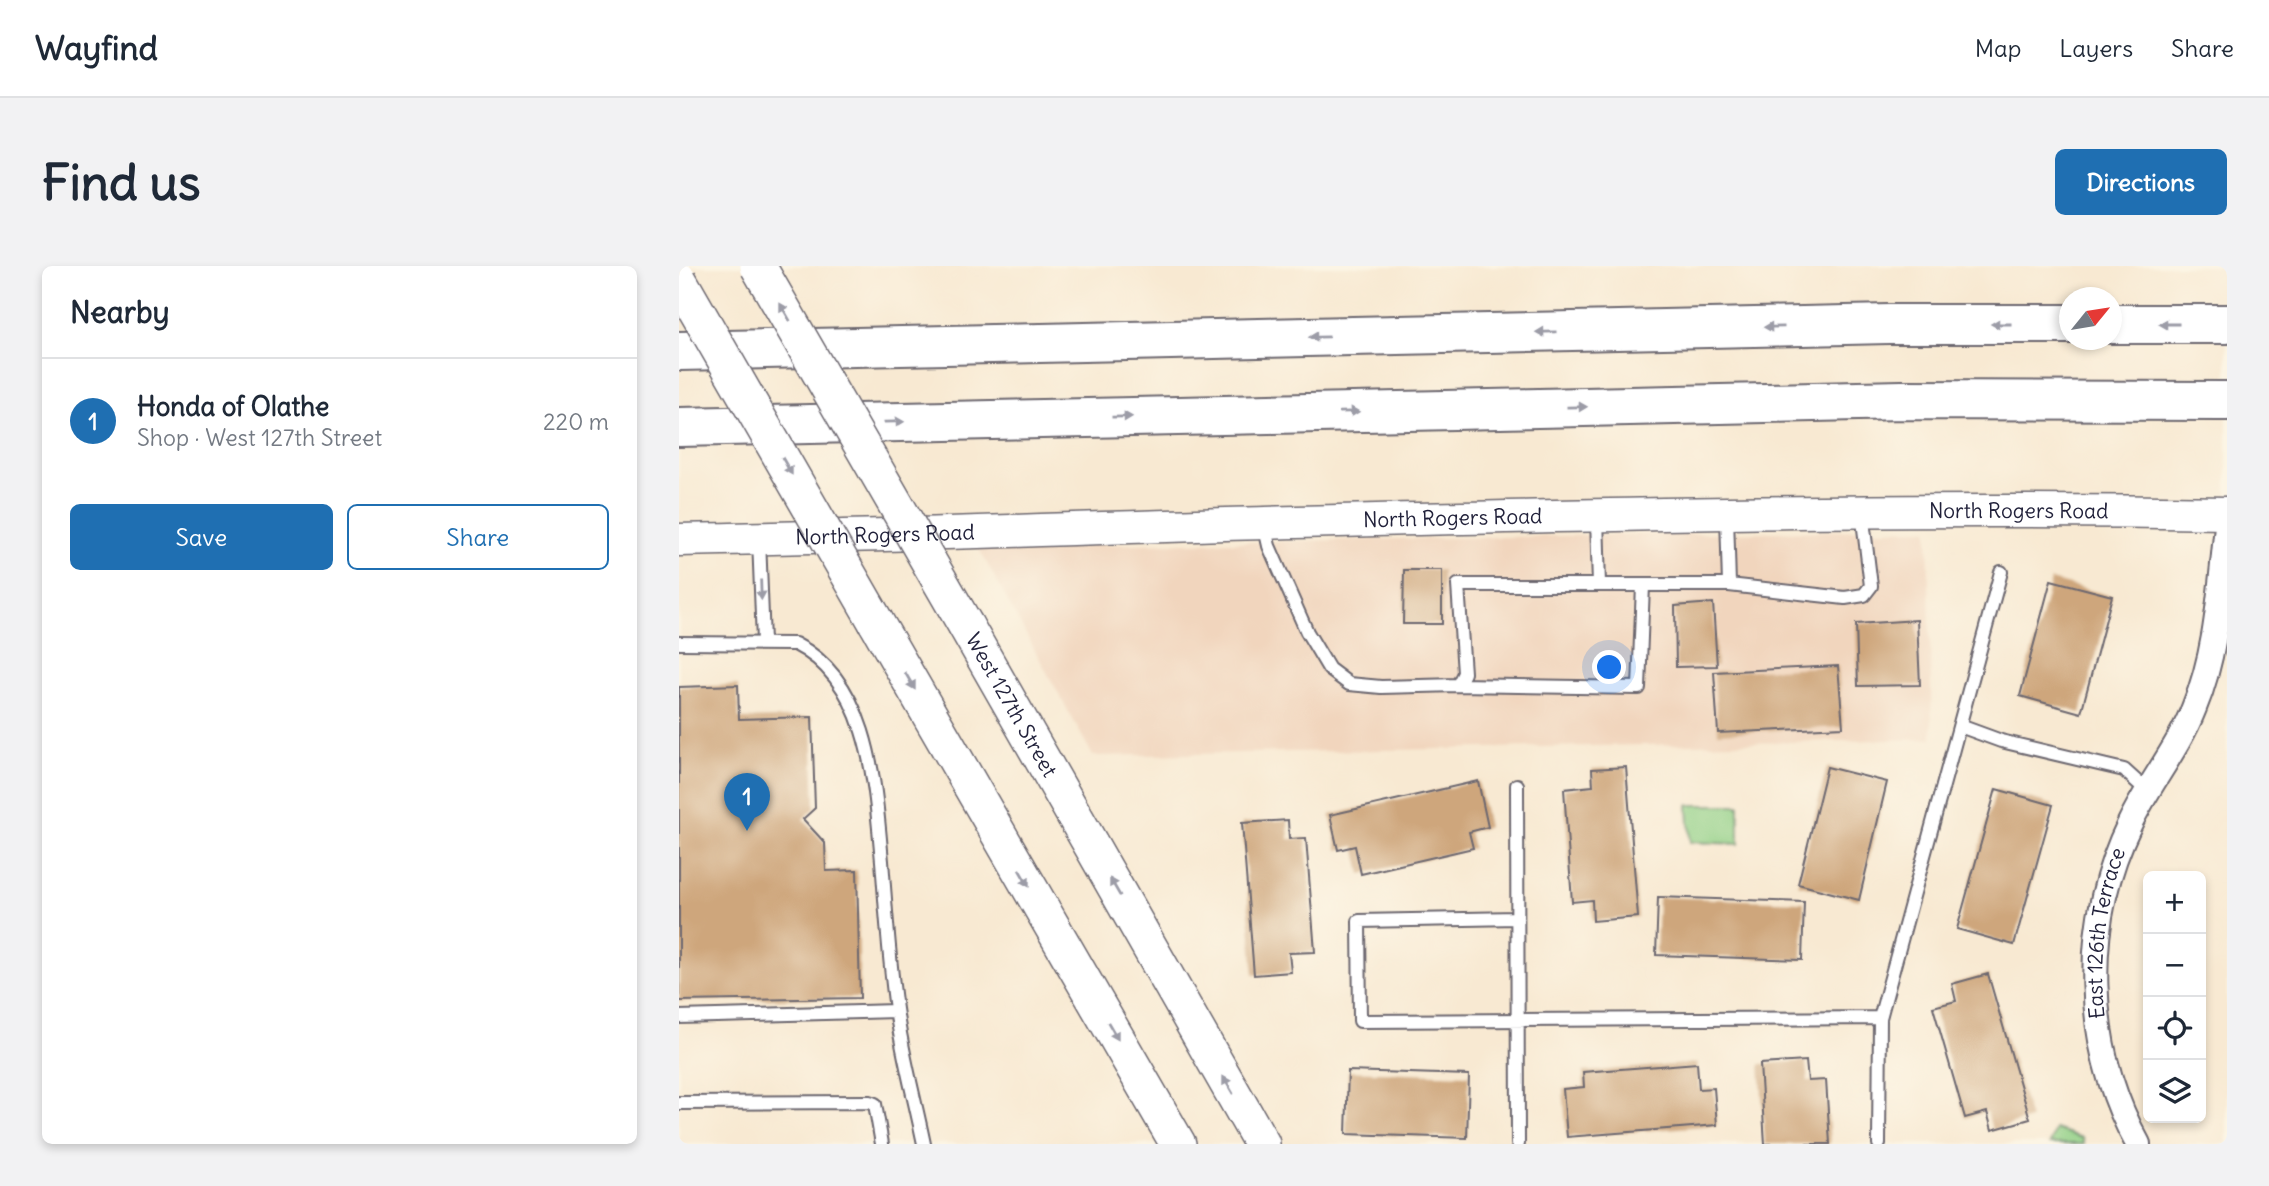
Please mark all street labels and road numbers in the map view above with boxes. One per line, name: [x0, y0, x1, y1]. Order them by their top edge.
street label: North Rogers Road: [1929, 497, 2108, 524]
street label: North Rogers Road: [1363, 502, 1543, 533]
street label: North Rogers Road: [795, 518, 975, 551]
street label: West 127th Street: [960, 628, 1063, 782]
street label: East 126th Terrace: [2081, 844, 2131, 1020]

